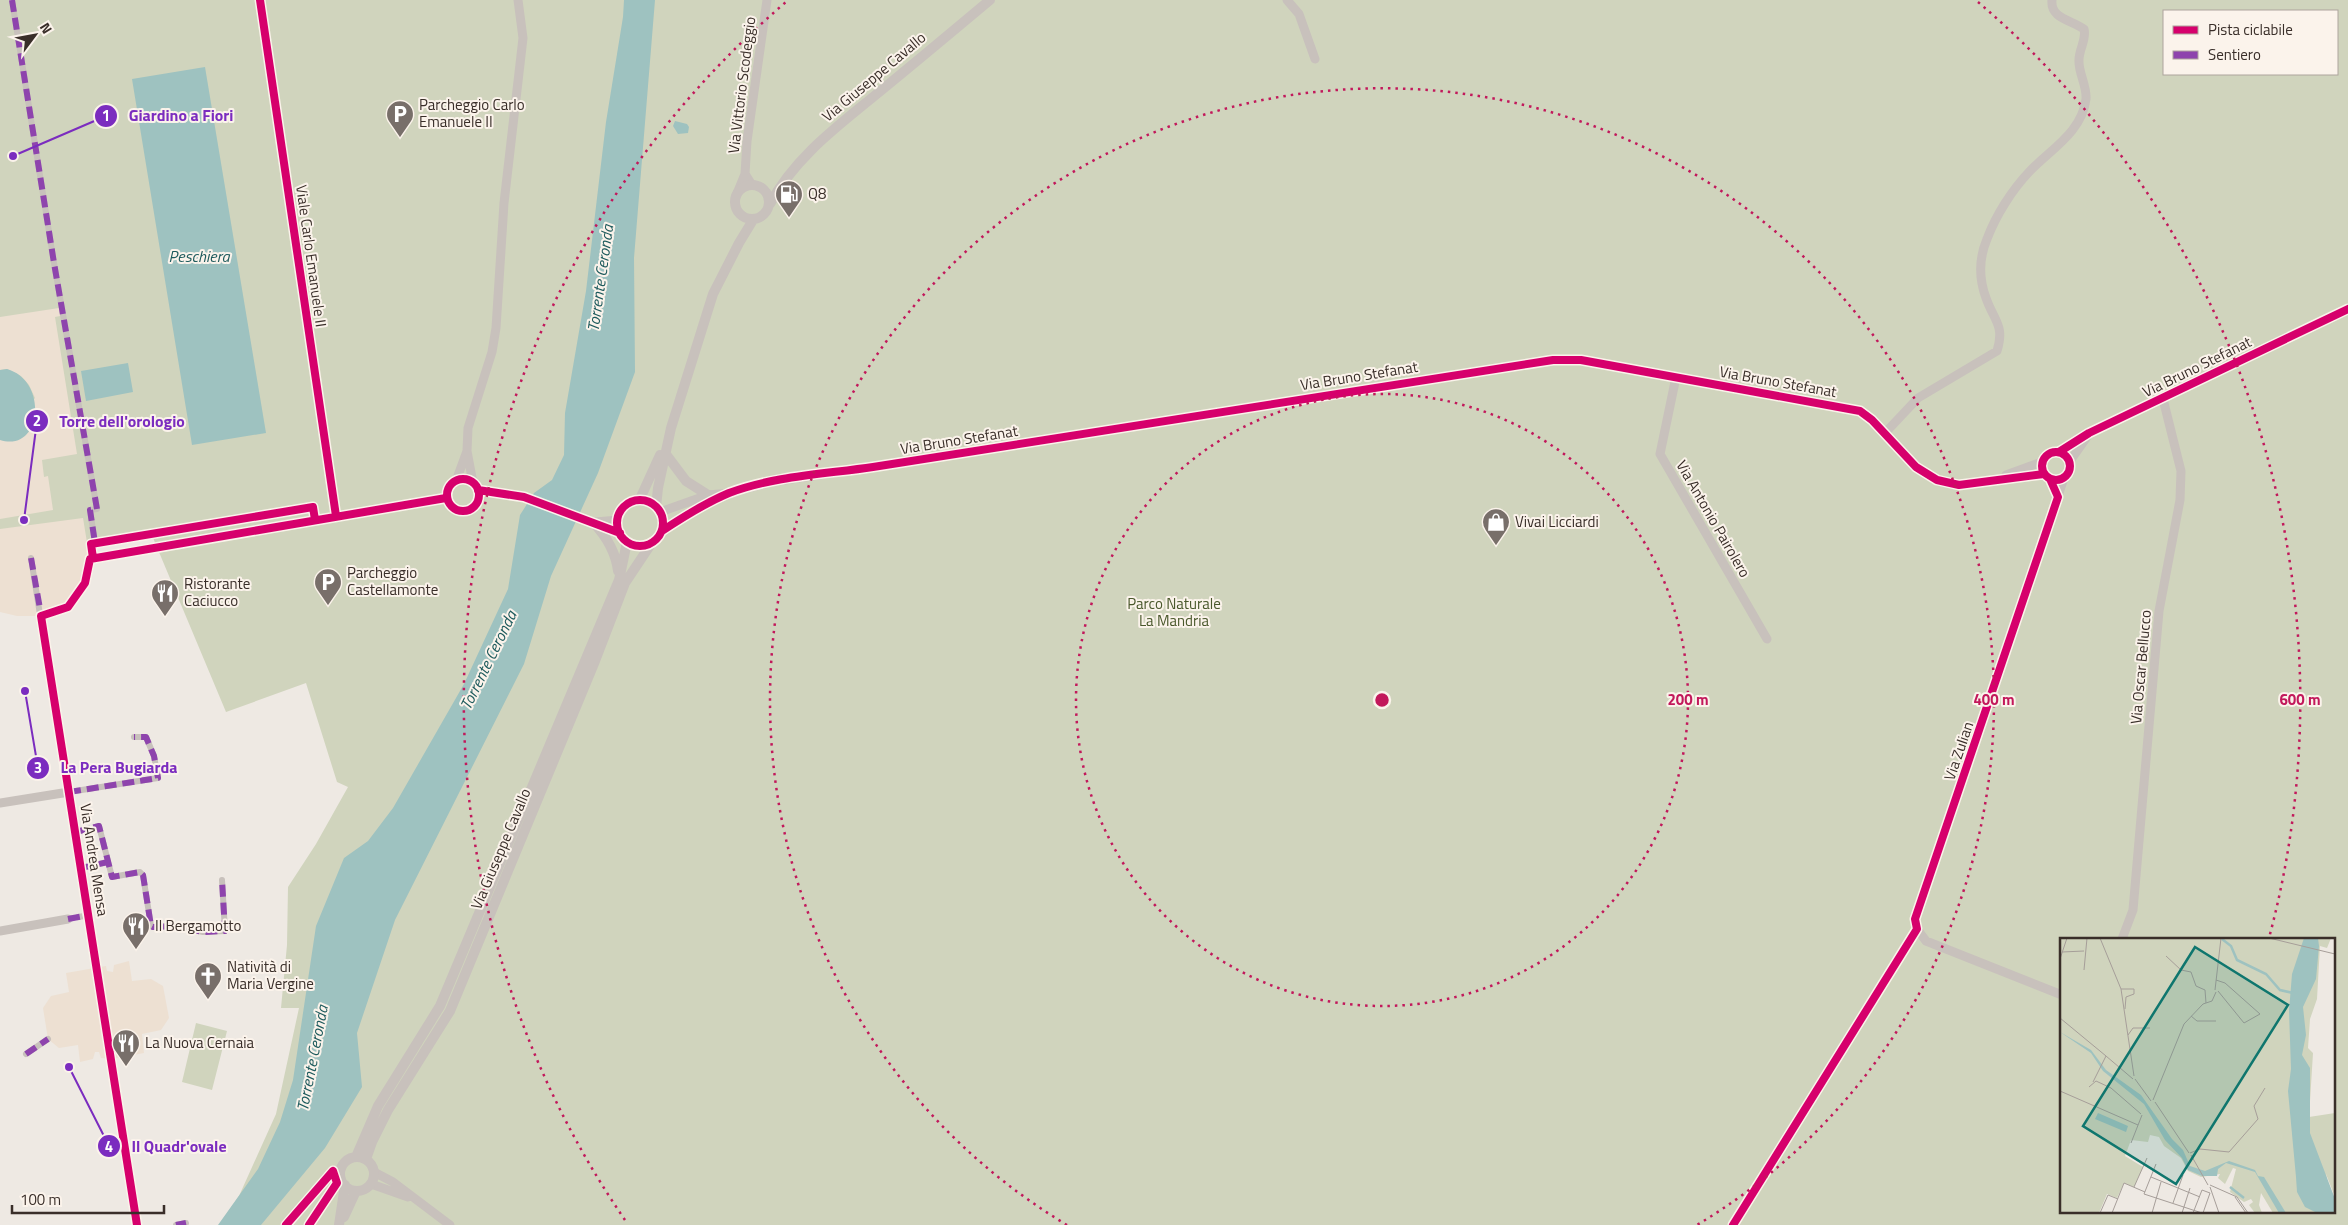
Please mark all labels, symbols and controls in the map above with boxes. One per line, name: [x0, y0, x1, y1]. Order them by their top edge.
north arrow: [10, 10, 60, 60]
legend: [2163, 10, 2338, 75]
street label: Via Vittorio Scodeggio: [722, 15, 761, 155]
text: N: [35, 18, 58, 38]
text: Pista ciclabile: [2208, 18, 2293, 41]
street label: Via Giuseppe Cavallo: [817, 26, 931, 127]
text: Sentiero: [2208, 43, 2261, 66]
place label: Parcheggio Carlo Emanuele II: [419, 93, 525, 133]
parking icon: Parcheggio Carlo Emanuele II: [385, 99, 415, 138]
callout: Giardino a Fiori: [93, 100, 243, 131]
text: Giardino a Fiori: [129, 103, 233, 127]
text: 1: [102, 104, 110, 127]
fuel station icon: Q8: [774, 179, 804, 218]
place label: Q8: [808, 182, 826, 205]
street label: Viale Carlo Emanuele II: [290, 183, 333, 328]
water label: Torrente Ceronda: [581, 222, 619, 333]
water label: Peschiera: [168, 244, 231, 268]
street label: Via Bruno Stefanat: [2138, 330, 2256, 403]
street label: Via Bruno Stefanat: [1299, 355, 1420, 396]
street label: Via Bruno Stefanat: [1718, 360, 1839, 403]
callout: Torre dell'orologio: [24, 405, 195, 436]
text: 2: [33, 409, 41, 432]
text: Torre dell'orologio: [59, 409, 185, 433]
street label: Via Bruno Stefanat: [899, 419, 1020, 460]
street label: Via Antonio Pairolero: [1670, 456, 1756, 582]
shop icon: Vivai Licciardi: [1481, 507, 1511, 546]
place label: Vivai Licciardi: [1515, 510, 1599, 533]
place label: Parcheggio Castellamonte: [347, 561, 438, 601]
parking icon: Parcheggio Castellamonte: [313, 567, 343, 606]
place label: Ristorante Caciucco: [184, 572, 250, 612]
restaurant icon: Ristorante Caciucco: [150, 578, 180, 617]
park label: Parco Naturale La Mandria: [1127, 592, 1221, 632]
water label: Torrente Ceronda: [454, 606, 523, 714]
street label: Via Oscar Bellucco: [2124, 609, 2157, 725]
text: 200 m: [1667, 688, 1709, 711]
text: 400 m: [1973, 688, 2015, 711]
text: 600 m: [2279, 688, 2321, 711]
centre of rings: [1373, 691, 1391, 709]
street label: Via Zulian: [1938, 718, 1979, 783]
callout: La Pera Bugiarda: [26, 752, 187, 783]
text: La Pera Bugiarda: [61, 755, 177, 779]
text: 3: [34, 756, 42, 779]
street label: Via Giuseppe Cavallo: [465, 785, 536, 913]
street label: Via Andrea Mensa: [74, 802, 115, 918]
restaurant icon: Il Bergamotto: [121, 911, 151, 950]
place label: Il Bergamotto: [155, 914, 242, 937]
inset map: [2060, 938, 2336, 1212]
place label: Natività di Maria Vergine: [227, 955, 314, 995]
church icon: Natività di Maria Vergine: [193, 961, 223, 1000]
water label: Torrente Ceronda: [290, 1002, 334, 1113]
restaurant icon: La Nuova Cernaia: [111, 1028, 141, 1067]
place label: La Nuova Cernaia: [145, 1031, 254, 1054]
callout: Il Quadr'ovale: [97, 1131, 237, 1162]
text: Il Quadr'ovale: [131, 1134, 227, 1158]
text: 4: [105, 1135, 113, 1158]
scale bar: [12, 1182, 165, 1214]
text: 100 m: [20, 1188, 61, 1211]

